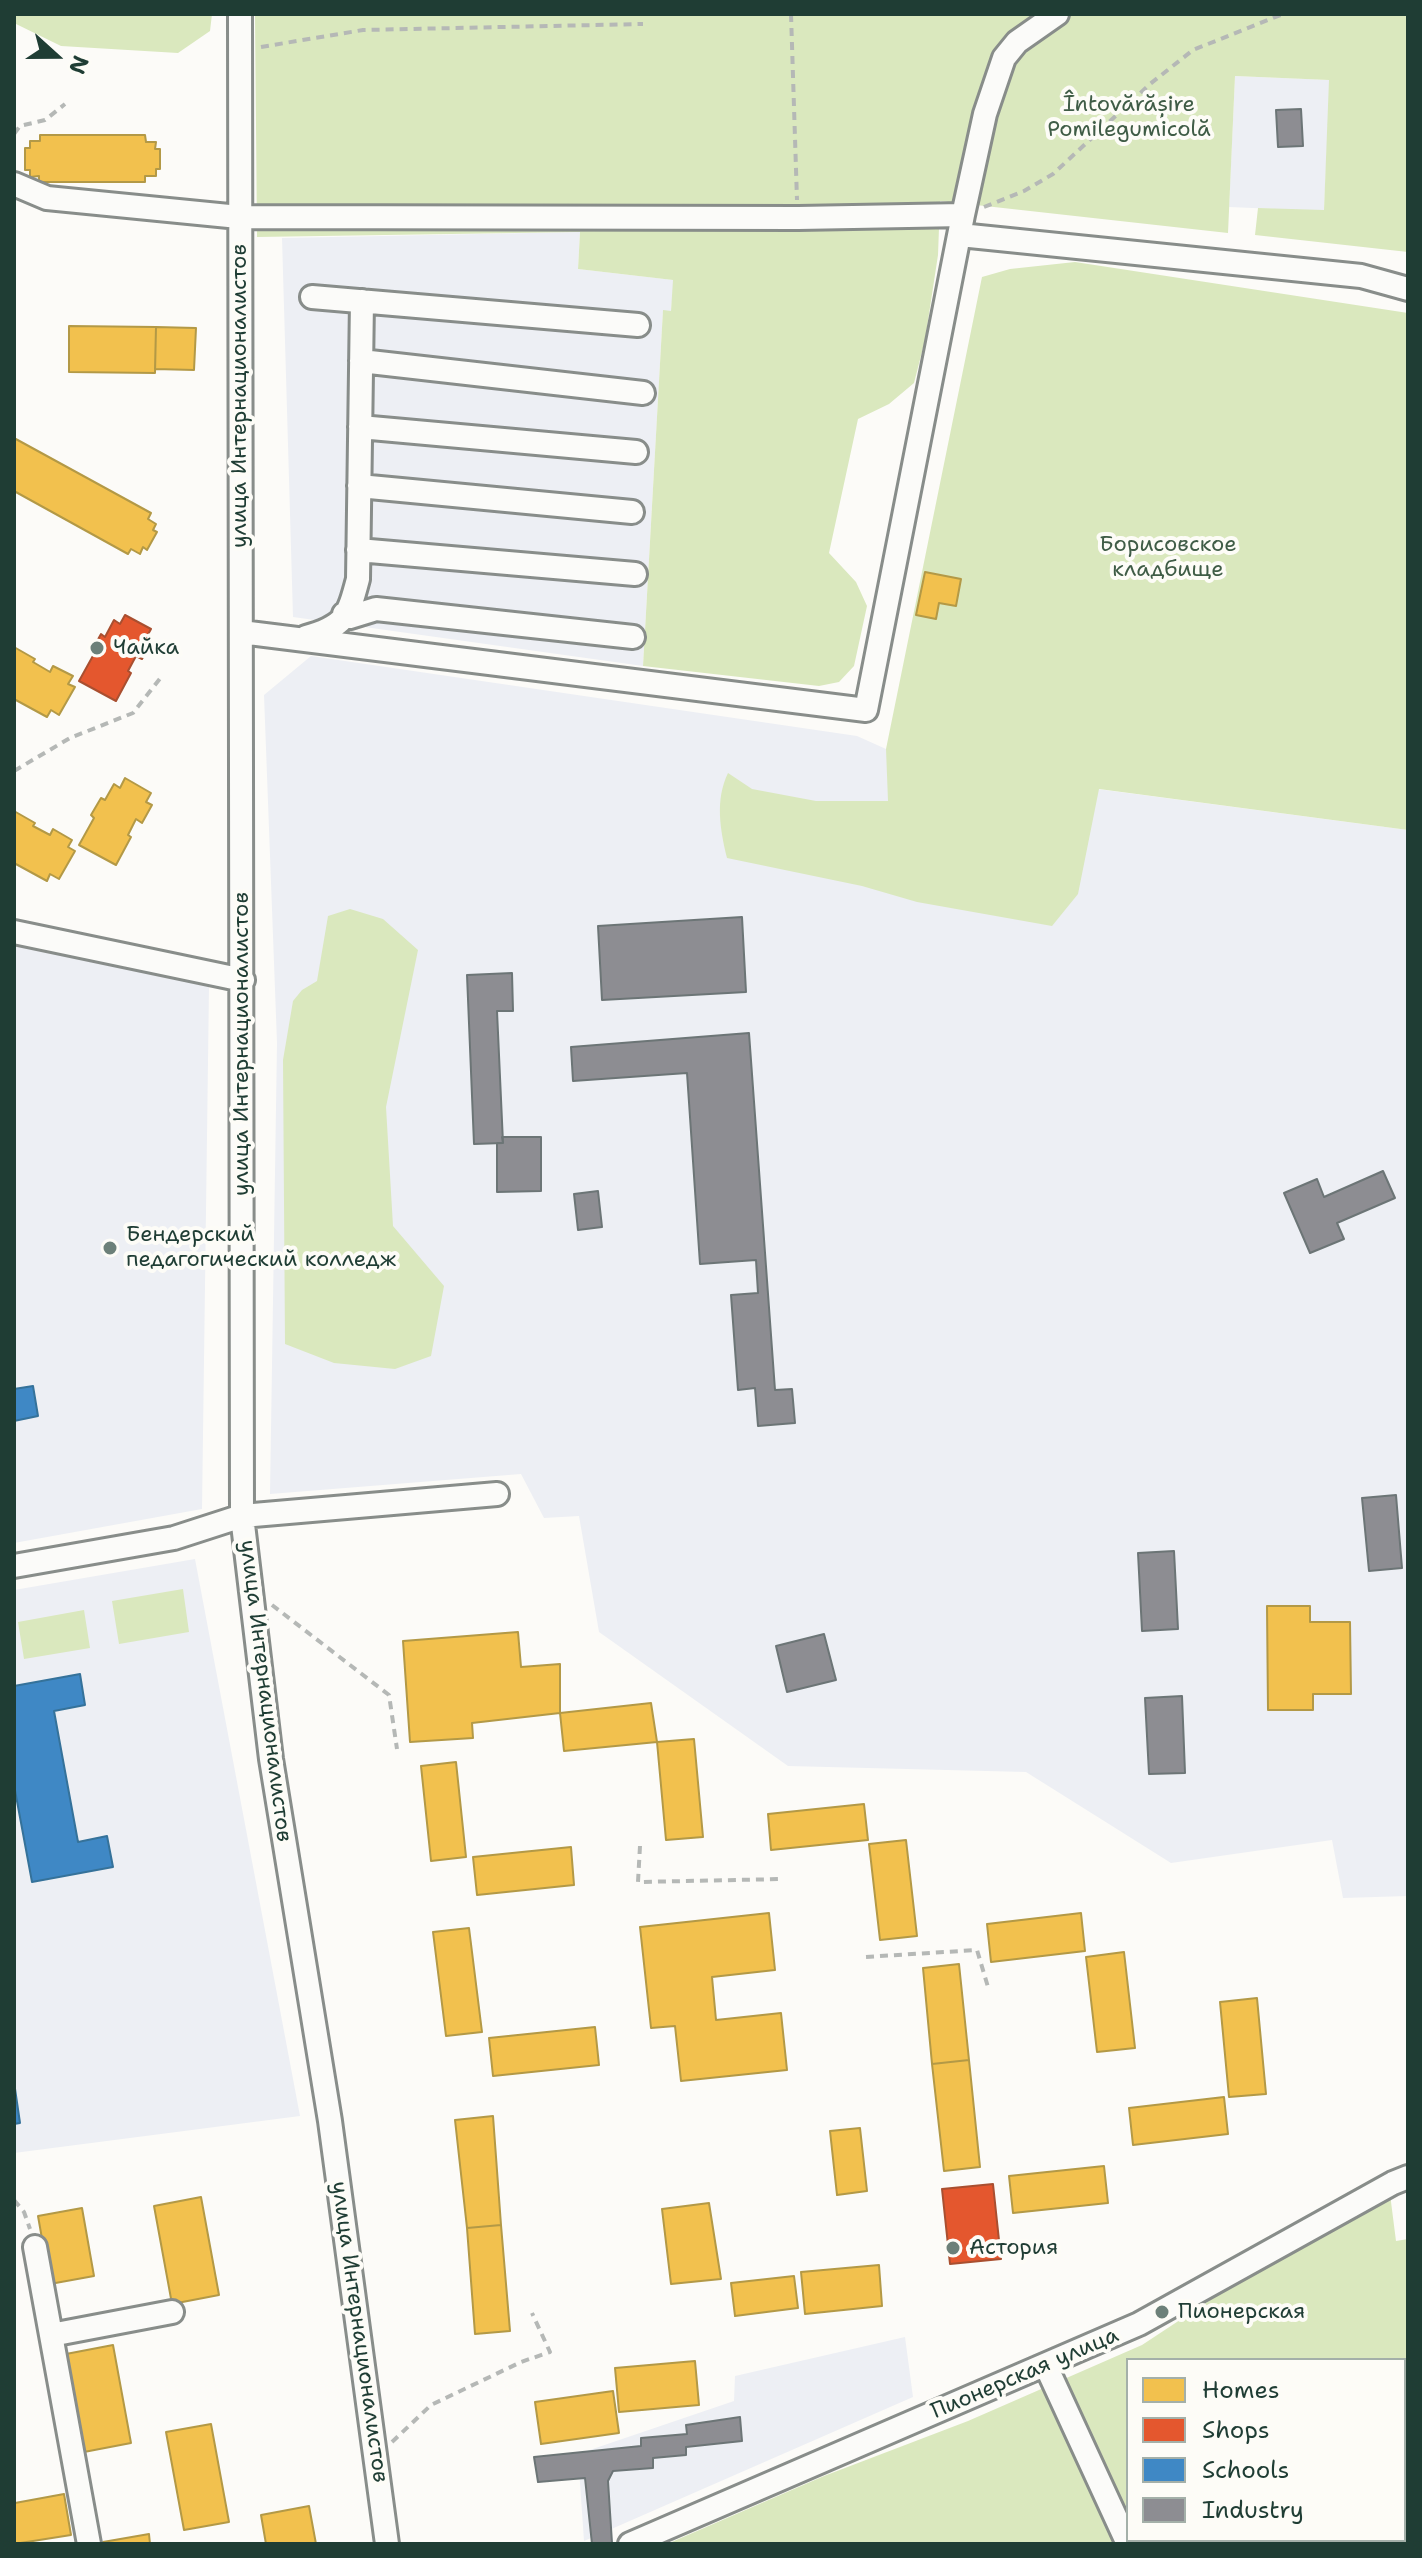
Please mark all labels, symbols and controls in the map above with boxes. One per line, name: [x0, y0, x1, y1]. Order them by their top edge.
north arrow: [16, 16, 96, 96]
text: N: [62, 51, 96, 78]
park label: Întovărășire Pomilegumicolă: [1047, 92, 1211, 144]
street label: улица Интернационалистов: [227, 244, 253, 548]
park label: Борисовское кладбище: [1099, 532, 1237, 584]
place label: Чайка: [113, 635, 179, 661]
marker: Чайка: [88, 639, 106, 657]
street label: улица Интернационалистов: [229, 892, 255, 1196]
place label: Бендерский педагогический колледж: [126, 1222, 396, 1274]
marker: Бендерский педагогический колледж: [101, 1239, 119, 1257]
street label: улица Интернационалистов: [233, 1538, 297, 1844]
street label: улица Интернационалистов: [325, 2180, 393, 2484]
place label: Астория: [969, 2235, 1058, 2261]
marker: Астория: [944, 2239, 962, 2257]
place label: Пионерская: [1178, 2299, 1305, 2325]
marker: Пионерская: [1153, 2303, 1171, 2321]
street label: Пионерская улица: [927, 2323, 1123, 2425]
legend: [1126, 2358, 1406, 2542]
text: Homes: [1202, 2374, 1280, 2406]
text: Shops: [1202, 2414, 1270, 2446]
text: Schools: [1202, 2454, 1289, 2486]
text: Industry: [1202, 2494, 1304, 2526]

